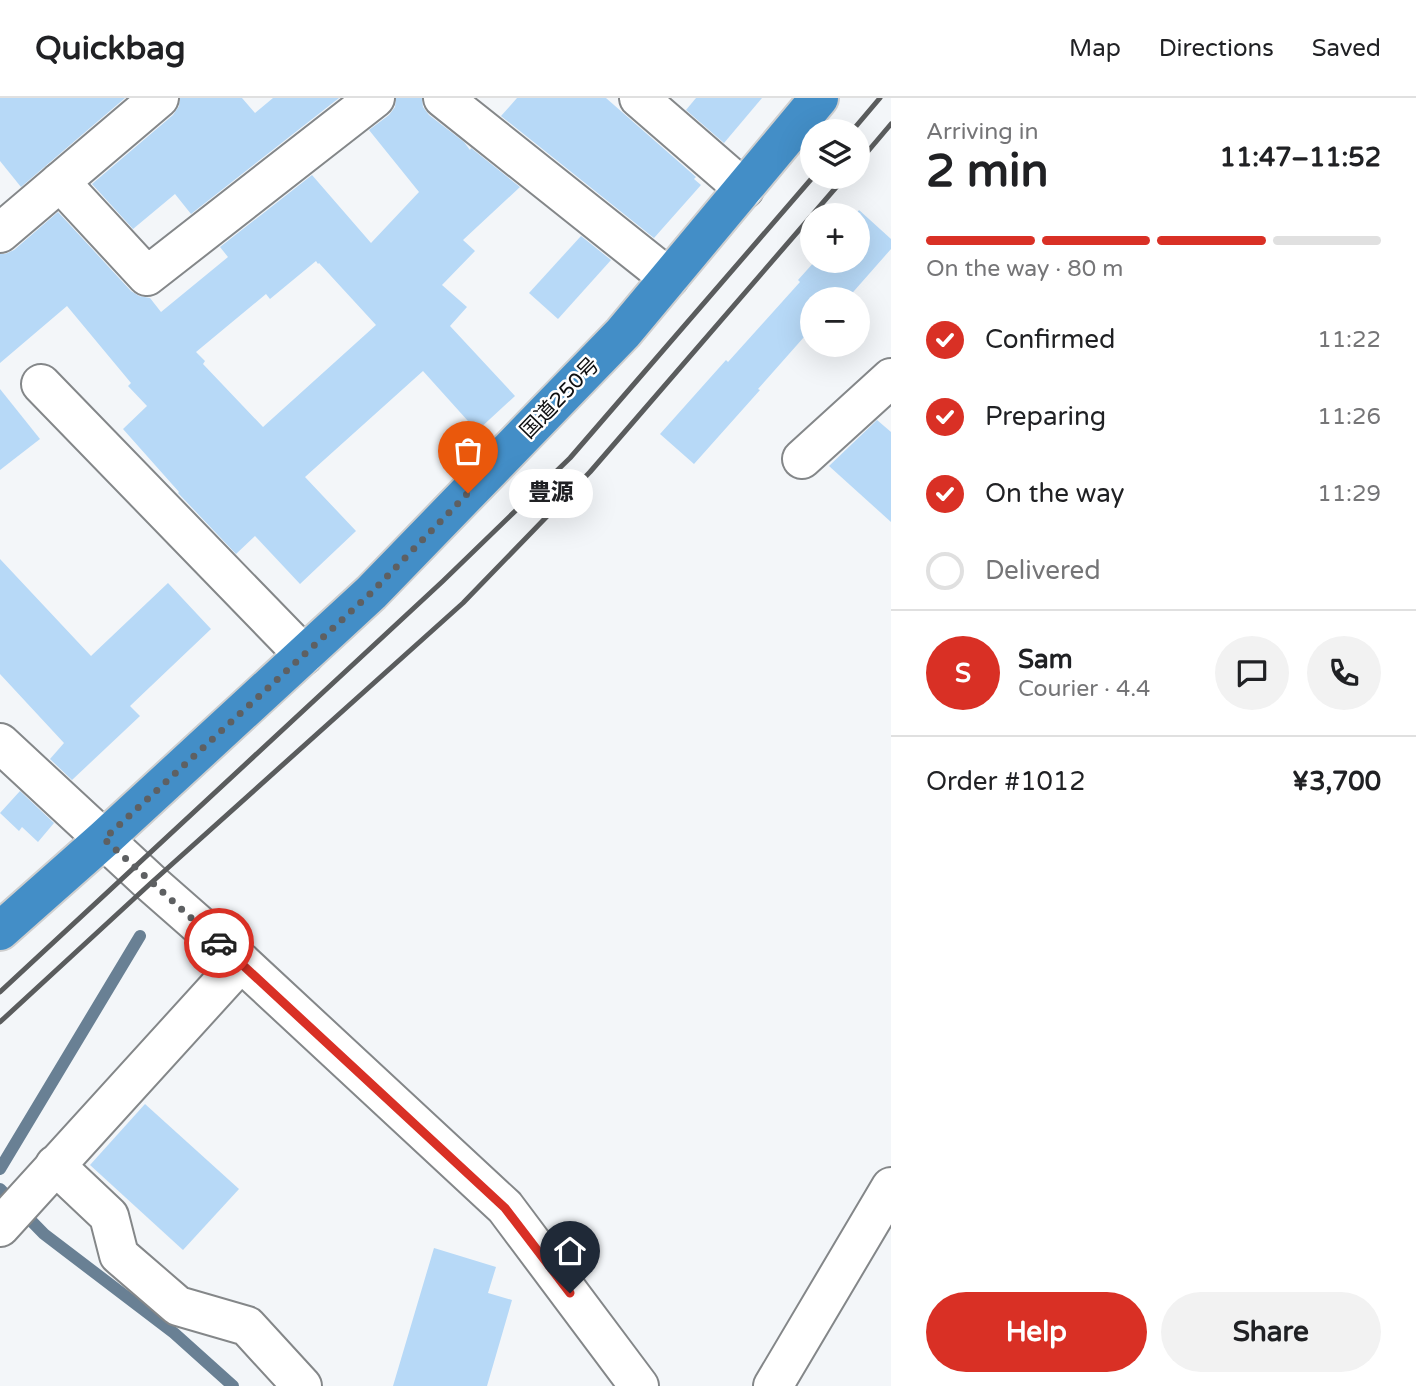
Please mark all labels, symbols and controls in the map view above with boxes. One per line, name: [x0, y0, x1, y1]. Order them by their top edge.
text: Quickbag: [35, 29, 186, 68]
text: Map: [1069, 34, 1121, 63]
text: Directions: [1159, 34, 1274, 63]
text: Saved: [1312, 34, 1381, 63]
text: Arriving in: [926, 118, 1039, 146]
map controls: [800, 119, 870, 357]
button: layers: [800, 119, 870, 189]
text: 11:47–11:52: [1220, 142, 1381, 173]
text: 2 min: [926, 144, 1049, 199]
button: +: [800, 203, 870, 273]
text: On the way · 80 m: [926, 255, 1123, 283]
button: −: [800, 287, 870, 357]
icon: check: [926, 321, 964, 359]
text: Confirmed: [985, 324, 1115, 355]
text: 11:22: [1317, 326, 1381, 354]
street label: 国道250号: [515, 352, 605, 444]
icon: check: [926, 398, 964, 436]
text: Preparing: [985, 401, 1106, 432]
text: 11:26: [1317, 403, 1381, 431]
pin: [438, 421, 498, 493]
icon: bag: [449, 432, 487, 470]
callout: 豊源: [510, 468, 594, 518]
icon: check: [926, 475, 964, 513]
text: On the way: [985, 478, 1125, 509]
text: 豊源: [528, 479, 574, 507]
text: 11:29: [1317, 480, 1381, 508]
text: Delivered: [985, 555, 1101, 586]
button: chat: [1215, 636, 1289, 710]
button: phone: [1307, 636, 1381, 710]
text: Sam: [1018, 644, 1073, 675]
text: S: [955, 658, 971, 689]
text: Courier · 4.4: [1018, 675, 1150, 703]
text: Order #1012: [926, 766, 1086, 797]
text: ¥3,700: [1292, 766, 1381, 797]
courier: [184, 908, 254, 978]
icon: car: [200, 924, 238, 962]
pin: [540, 1221, 600, 1293]
icon: home: [551, 1232, 589, 1270]
button: Help: [926, 1292, 1147, 1372]
button: Share: [1161, 1292, 1381, 1372]

